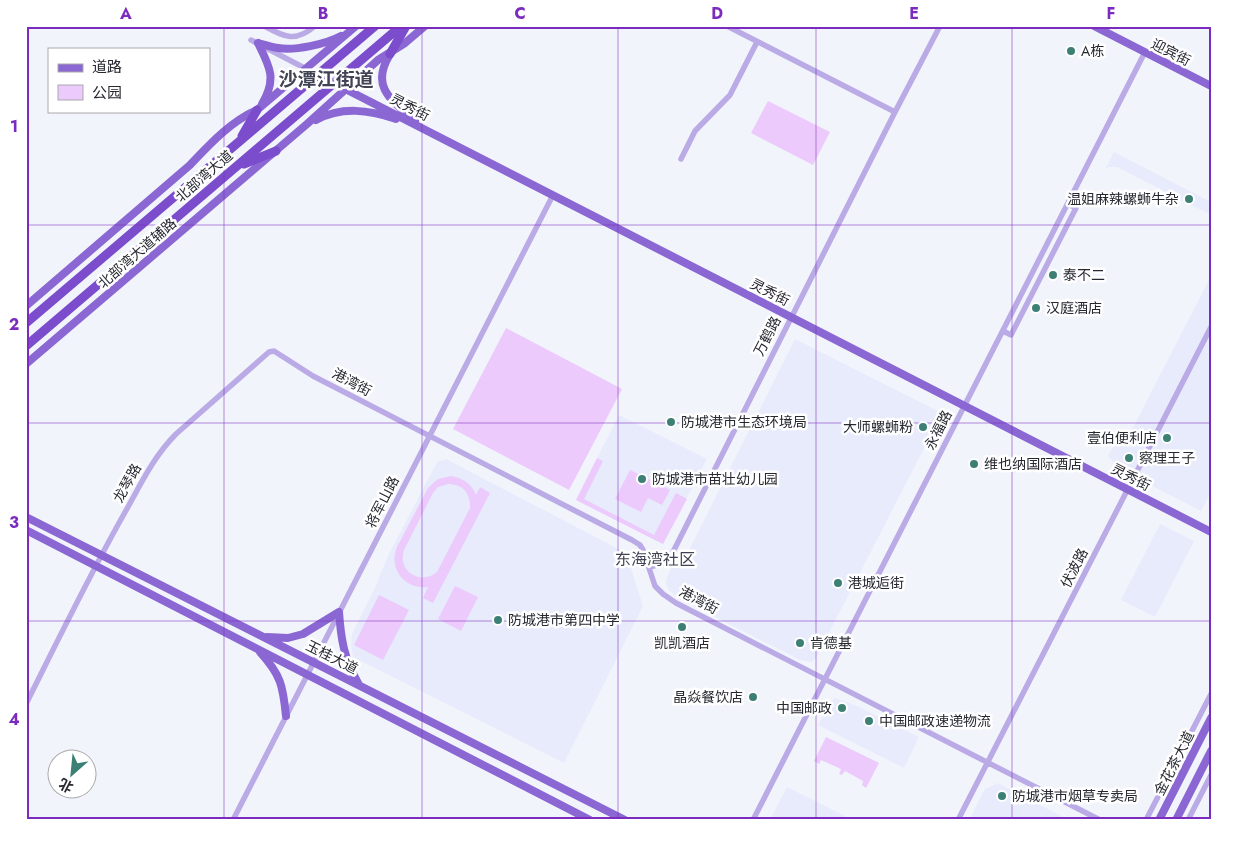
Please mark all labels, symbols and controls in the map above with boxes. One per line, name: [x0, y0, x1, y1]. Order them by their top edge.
text: A: [119, 2, 132, 25]
text: B: [318, 2, 328, 25]
text: C: [514, 2, 526, 25]
text: D: [711, 2, 723, 25]
text: E: [909, 2, 919, 25]
text: F: [1107, 2, 1115, 25]
street label: 迎宾街: [1148, 34, 1194, 70]
place label: A栋: [1081, 41, 1104, 61]
marker: A栋: [1065, 45, 1077, 57]
legend: [48, 48, 210, 112]
text: 道路: [92, 56, 122, 78]
district label: 沙潭江街道: [278, 66, 374, 93]
text: 公园: [92, 82, 122, 104]
street label: 灵秀街: [387, 89, 433, 125]
text: 1: [10, 115, 18, 138]
street label: 北部湾大道: [171, 145, 237, 207]
place label: 温姐麻辣螺蛳牛杂: [1067, 189, 1179, 209]
marker: 温姐麻辣螺蛳牛杂: [1183, 193, 1195, 205]
street label: 北部湾大道辅路: [93, 213, 181, 293]
place label: 泰不二: [1063, 265, 1105, 285]
marker: 泰不二: [1047, 269, 1059, 281]
street label: 灵秀街: [747, 274, 793, 310]
place label: 汉庭酒店: [1046, 298, 1102, 318]
marker: 汉庭酒店: [1030, 302, 1042, 314]
text: 2: [9, 313, 19, 336]
street label: 万鹤路: [749, 313, 785, 359]
street label: 港湾街: [329, 363, 375, 401]
street label: 永福路: [920, 407, 956, 453]
place label: 防城港市生态环境局: [681, 412, 807, 432]
marker: 防城港市生态环境局: [665, 416, 677, 428]
place label: 大师螺蛳粉: [843, 417, 913, 437]
marker: 大师螺蛳粉: [917, 421, 929, 433]
place label: 壹伯便利店: [1087, 428, 1157, 448]
marker: 壹伯便利店: [1161, 432, 1173, 444]
place label: 察理王子: [1139, 448, 1195, 468]
marker: 察理王子: [1123, 452, 1135, 464]
place label: 维也纳国际酒店: [984, 454, 1082, 474]
marker: 维也纳国际酒店: [968, 458, 980, 470]
street label: 灵秀街: [1108, 459, 1154, 495]
street label: 龙琴路: [108, 460, 146, 506]
place label: 防城港市苗壮幼儿园: [652, 469, 778, 489]
street label: 将军山路: [360, 473, 404, 531]
marker: 防城港市苗壮幼儿园: [636, 473, 648, 485]
text: 3: [9, 511, 19, 534]
street label: 伏波路: [1056, 545, 1092, 591]
district label: 东海湾社区: [615, 548, 695, 571]
place label: 港城逅街: [848, 573, 904, 593]
marker: 港城逅街: [832, 577, 844, 589]
street label: 港湾街: [676, 581, 722, 619]
place label: 防城港市第四中学: [508, 610, 620, 630]
marker: 防城港市第四中学: [492, 614, 504, 626]
marker: 凯凯酒店: [676, 621, 688, 633]
place label: 凯凯酒店: [654, 633, 710, 653]
place label: 肯德基: [810, 633, 852, 653]
street label: 玉桂大道: [303, 635, 361, 679]
marker: 肯德基: [794, 637, 806, 649]
place label: 晶焱餐饮店: [673, 687, 743, 707]
marker: 晶焱餐饮店: [747, 691, 759, 703]
place label: 中国邮政: [776, 698, 832, 718]
marker: 中国邮政: [836, 702, 848, 714]
text: 4: [8, 708, 20, 731]
place label: 中国邮政速递物流: [879, 711, 991, 731]
marker: 中国邮政速递物流: [863, 715, 875, 727]
street label: 金花茶大道: [1149, 727, 1199, 799]
north arrow: [48, 748, 98, 798]
text: 北: [55, 773, 77, 798]
place label: 防城港市烟草专卖局: [1012, 786, 1138, 806]
marker: 防城港市烟草专卖局: [996, 790, 1008, 802]

